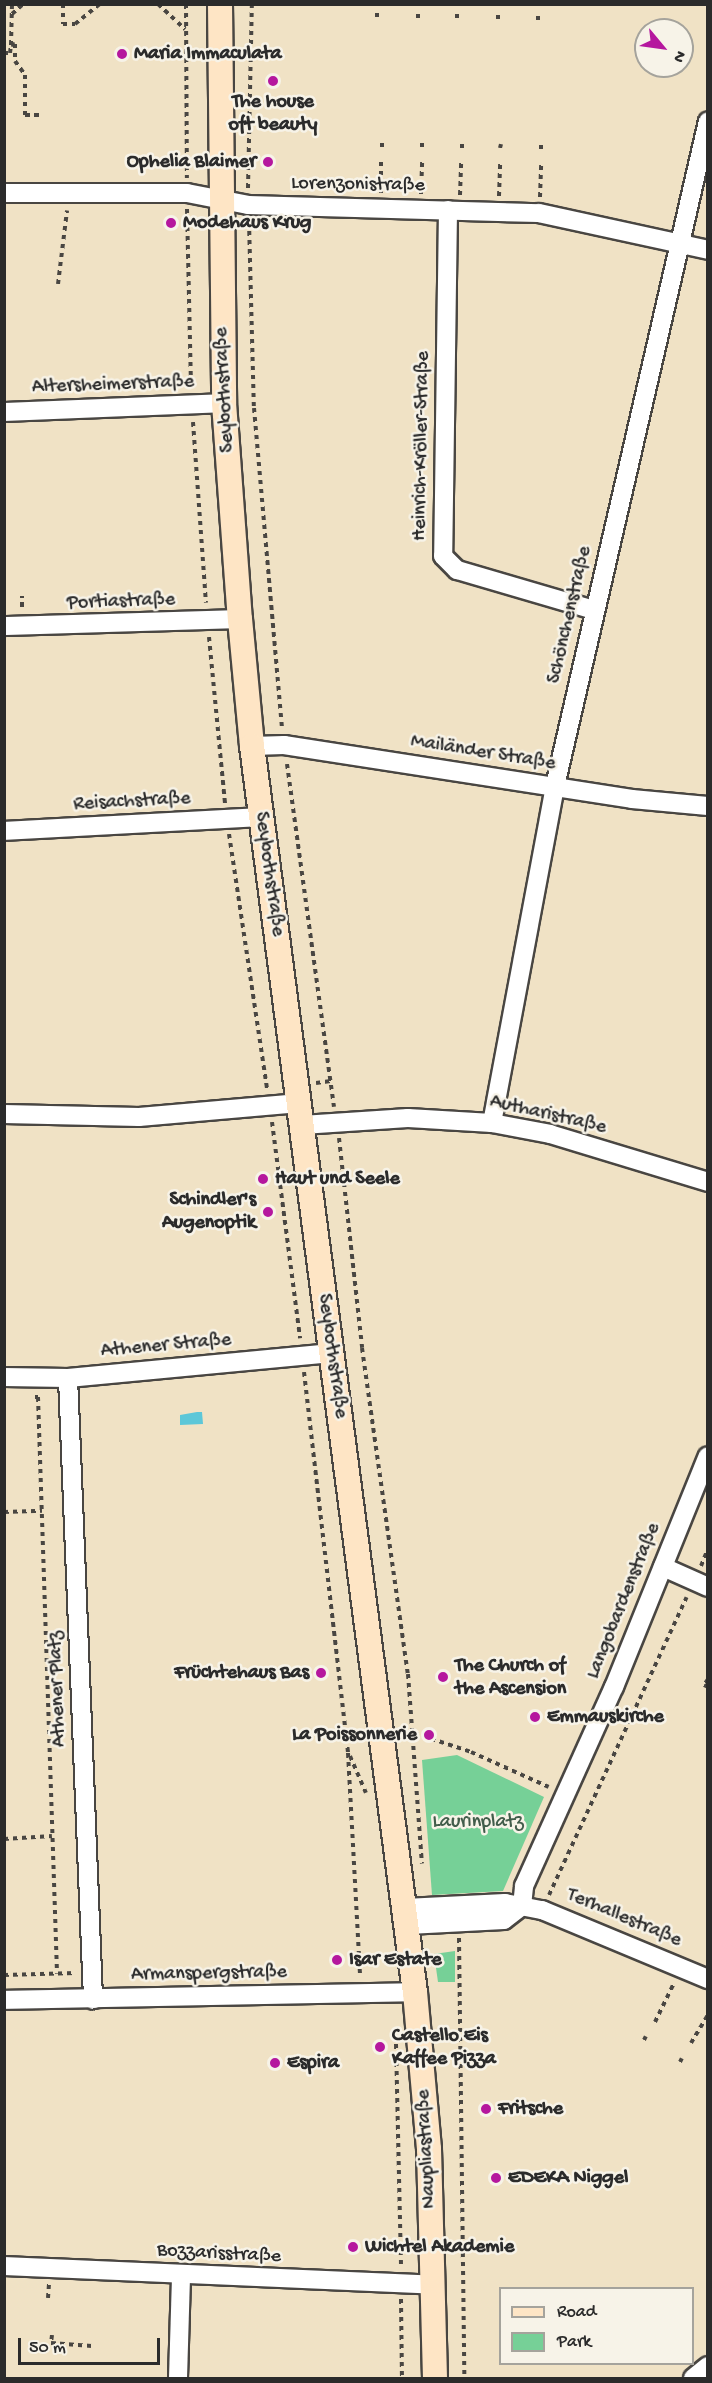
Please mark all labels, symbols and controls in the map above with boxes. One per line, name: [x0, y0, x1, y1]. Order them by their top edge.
north arrow: [634, 18, 694, 78]
place label: Maria Immaculata: [134, 42, 282, 66]
marker: Maria Immaculata: [115, 47, 129, 61]
text: N: [668, 47, 689, 65]
marker: The house oft beauty: [266, 74, 280, 88]
place label: The house oft beauty: [229, 90, 317, 137]
place label: Ophelia Blaimer: [127, 150, 256, 174]
marker: Ophelia Blaimer: [261, 155, 275, 169]
street label: Lorenzonistraße: [291, 172, 425, 198]
place label: Modehaus Krug: [183, 211, 311, 235]
marker: Modehaus Krug: [164, 216, 178, 230]
street label: Seybothstraße: [210, 327, 240, 453]
street label: Heinrich-Kröller-Straße: [408, 351, 436, 541]
street label: Altersheimerstraße: [31, 370, 195, 400]
street label: Schönchenstraße: [543, 544, 597, 686]
street label: Portiastraße: [66, 588, 176, 616]
street label: Mailänder Straße: [409, 730, 557, 776]
street label: Reisachstraße: [73, 787, 191, 817]
street label: Seybothstraße: [248, 810, 290, 938]
street label: Autharistraße: [487, 1090, 609, 1140]
place label: Haut und Seele: [275, 1167, 400, 1191]
marker: Haut und Seele: [256, 1172, 270, 1186]
place label: Schindler's Augenoptik: [162, 1188, 256, 1235]
marker: Schindler's Augenoptik: [261, 1205, 275, 1219]
street label: Seybothstraße: [311, 1292, 353, 1420]
street label: Athener Straße: [100, 1328, 232, 1364]
street label: Langobardenstraße: [582, 1519, 666, 1683]
street label: Athener Platz: [44, 1631, 72, 1747]
place label: The Church of the Ascension: [455, 1654, 566, 1701]
place label: Früchtehaus Bas: [174, 1661, 309, 1685]
marker: Früchtehaus Bas: [314, 1666, 328, 1680]
marker: The Church of the Ascension: [436, 1670, 450, 1684]
place label: Emmauskirche: [547, 1705, 664, 1729]
marker: Emmauskirche: [528, 1710, 542, 1724]
place label: La Poissonnerie: [292, 1723, 417, 1747]
marker: La Poissonnerie: [422, 1728, 436, 1742]
park label: Laurinplatz: [432, 1810, 524, 1834]
street label: Terhallestraße: [563, 1883, 685, 1953]
place label: Isar Estate: [349, 1948, 442, 1972]
marker: Isar Estate: [330, 1953, 344, 1967]
street label: Armanspergstraße: [131, 1961, 287, 1987]
place label: Castello Eis Kaffee Pizza: [392, 2024, 496, 2071]
marker: Castello Eis Kaffee Pizza: [373, 2040, 387, 2054]
place label: Espira: [287, 2051, 339, 2075]
marker: Espira: [268, 2056, 282, 2070]
street label: Naupliastraße: [412, 2089, 442, 2209]
place label: Fritsche: [498, 2097, 563, 2121]
marker: Fritsche: [479, 2102, 493, 2116]
place label: EDEKA Niggel: [508, 2166, 628, 2190]
marker: EDEKA Niggel: [489, 2171, 503, 2185]
place label: Wichtel Akademie: [365, 2235, 514, 2259]
street label: Bozzarisstraße: [156, 2239, 282, 2269]
marker: Wichtel Akademie: [346, 2240, 360, 2254]
legend: [499, 2287, 694, 2365]
text: Road: [557, 2302, 596, 2323]
scale bar: [21, 2326, 164, 2364]
text: Park: [557, 2332, 591, 2353]
text: 50 m: [29, 2338, 66, 2359]

